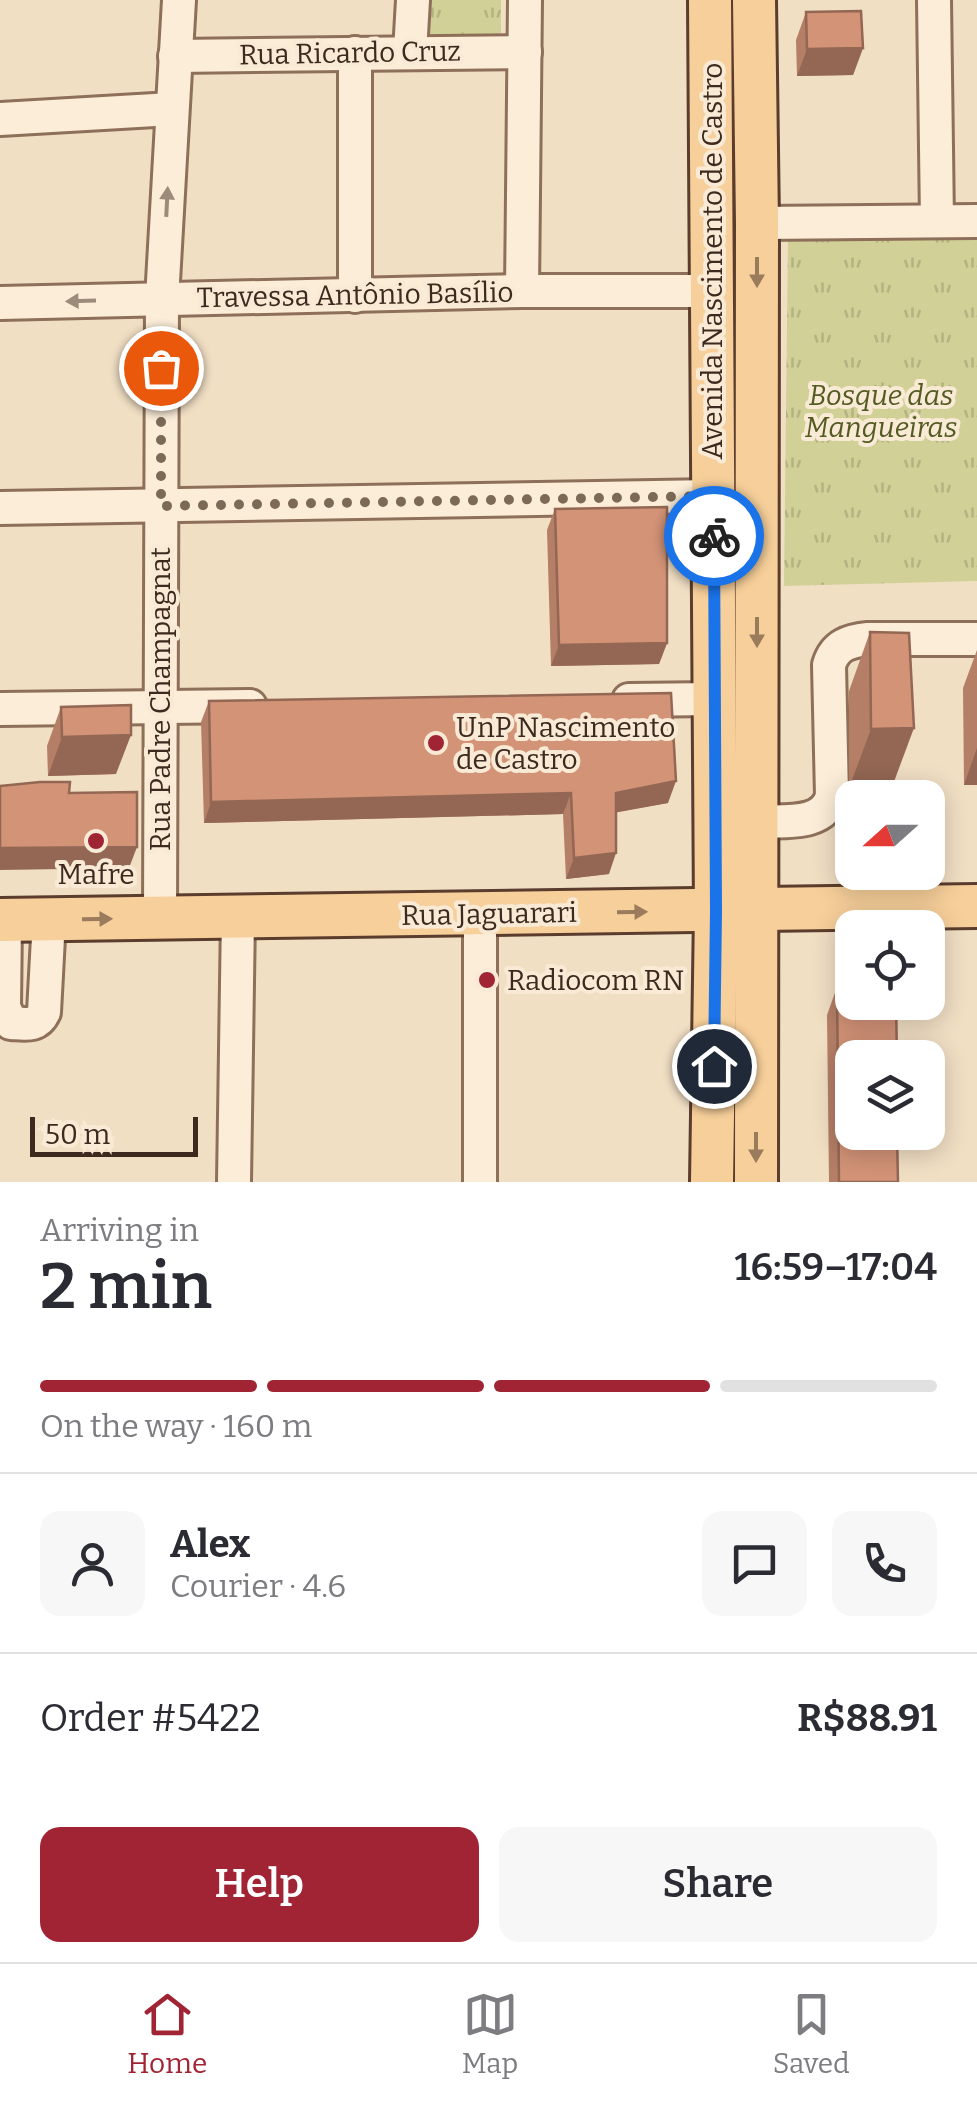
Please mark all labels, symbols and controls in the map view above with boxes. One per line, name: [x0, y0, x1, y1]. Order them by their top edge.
street label: Rua Ricardo Cruz: [239, 35, 461, 71]
street label: Avenida Nascimento de Castro: [696, 63, 729, 459]
one-way arrow: [159, 185, 175, 217]
one-way arrow: [749, 257, 765, 289]
street label: Travessa Antônio Basílio: [196, 276, 514, 314]
one-way arrow: [64, 294, 96, 310]
pin: [119, 326, 204, 411]
icon: bag: [134, 341, 189, 396]
park label: Bosque das Mangueiras: [805, 379, 957, 444]
courier: [664, 486, 764, 586]
icon: bike: [687, 509, 742, 564]
street label: Rua Padre Champagnat: [144, 547, 177, 851]
one-way arrow: [749, 617, 765, 649]
place label: UnP Nascimento de Castro: [456, 711, 675, 776]
marker: UnP Nascimento de Castro: [425, 732, 447, 754]
north arrow: [835, 780, 945, 890]
map controls: [835, 780, 945, 1150]
marker: Mafre: [85, 830, 107, 852]
place label: Mafre: [58, 858, 134, 891]
street label: Rua Jaguarari: [401, 896, 577, 932]
one-way arrow: [617, 904, 649, 920]
one-way arrow: [82, 910, 114, 926]
button: locate: [835, 910, 945, 1020]
place label: Radiocom RN: [507, 964, 684, 997]
marker: Radiocom RN: [476, 969, 498, 991]
pin: [672, 1024, 757, 1109]
icon: home: [687, 1039, 742, 1094]
button: layers: [835, 1040, 945, 1150]
scale bar: [30, 1112, 198, 1156]
text: 50 m: [45, 1118, 110, 1151]
one-way arrow: [748, 1131, 764, 1163]
text: Arriving in: [40, 1211, 199, 1249]
text: 16:59–17:04: [735, 1244, 937, 1290]
text: 2 min: [40, 1247, 212, 1325]
text: On the way · 160 m: [40, 1407, 312, 1445]
button: person: [40, 1511, 145, 1616]
button: chat: [702, 1511, 807, 1616]
button: phone: [832, 1511, 937, 1616]
text: Alex: [170, 1521, 250, 1567]
text: Courier · 4.6: [170, 1567, 346, 1605]
text: Order #5422: [40, 1695, 261, 1741]
text: R$88.91: [797, 1695, 937, 1741]
button: Help: [40, 1827, 479, 1942]
button: Share: [499, 1827, 937, 1942]
tab: Home: [127, 1987, 207, 2080]
tab: Map: [462, 1987, 518, 2080]
tab: Saved: [773, 1987, 850, 2080]

